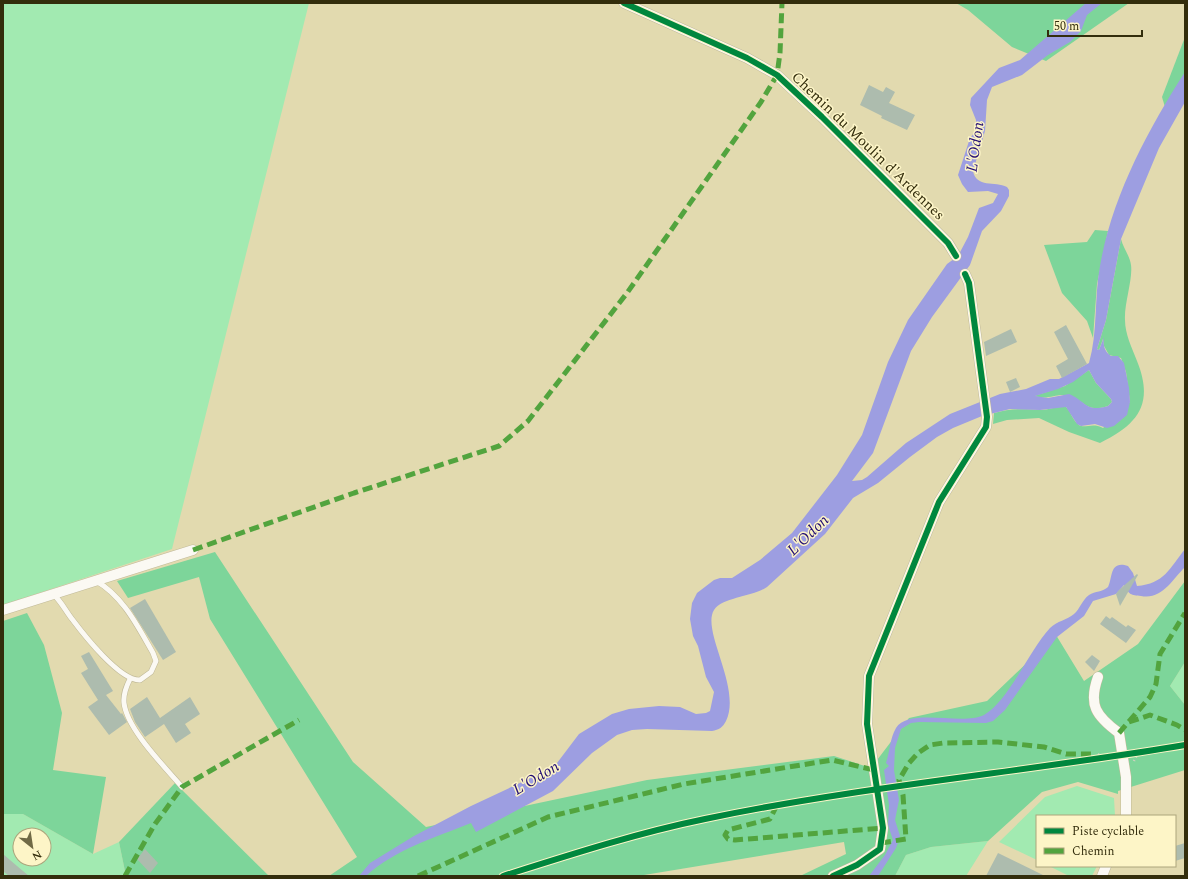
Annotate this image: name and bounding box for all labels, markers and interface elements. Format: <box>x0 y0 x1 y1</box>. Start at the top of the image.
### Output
scale bar <box>1048 12 1142 38</box>
text: 50 m <box>1054 17 1079 36</box>
street label: Chemin du Moulin d'Ardennes <box>786 66 950 226</box>
water label: L'Odon <box>960 120 990 174</box>
water label: L'Odon <box>781 508 835 561</box>
water label: L'Odon <box>508 754 564 801</box>
legend <box>1036 815 1176 867</box>
text: Piste cyclable <box>1072 822 1144 841</box>
north arrow <box>12 827 52 867</box>
text: Chemin <box>1072 842 1115 861</box>
text: N <box>29 846 45 865</box>

